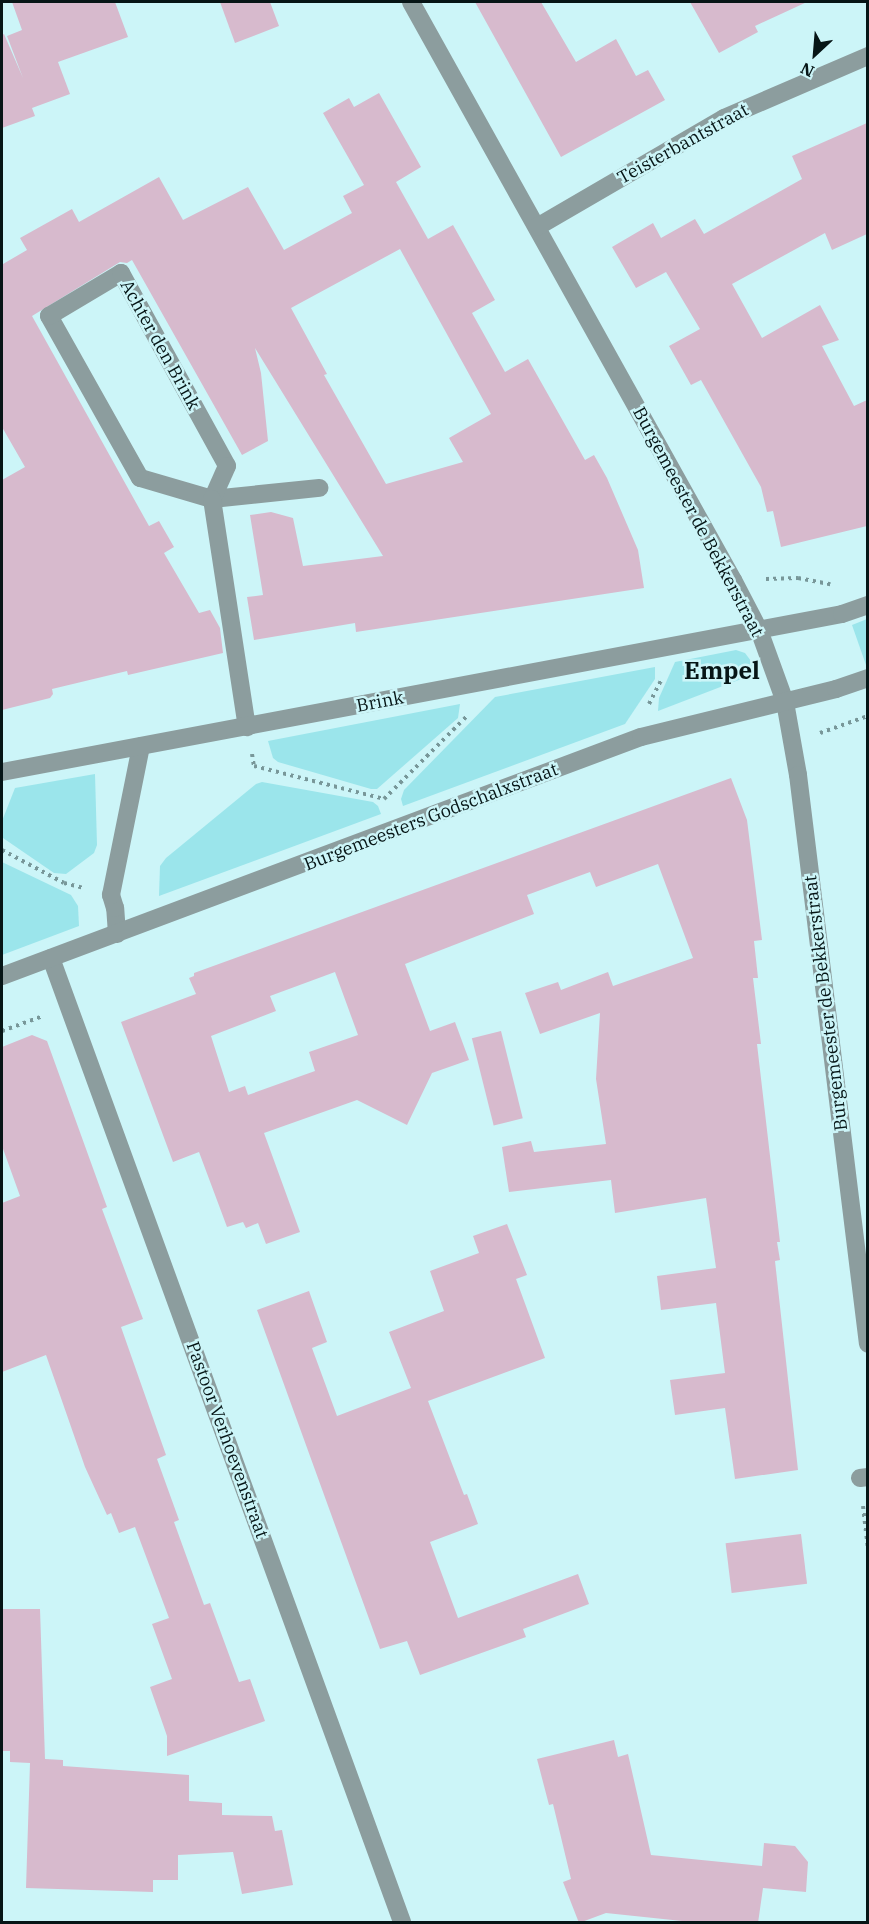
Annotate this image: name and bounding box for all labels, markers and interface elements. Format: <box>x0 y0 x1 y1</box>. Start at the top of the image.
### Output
north arrow <box>785 24 845 84</box>
text: N <box>797 58 817 82</box>
street label: Teisterbantstraat <box>614 99 752 189</box>
street label: Achter den Brink <box>115 276 205 414</box>
street label: Burgemeester de Bekkerstraat <box>628 403 768 641</box>
district label: Empel <box>684 657 760 685</box>
street label: Brink <box>355 687 405 717</box>
street label: Burgemeesters Godschalxstraat <box>301 759 561 875</box>
street label: Burgemeester de Bekkerstraat <box>800 874 852 1132</box>
street label: Pastoor Verhoevenstraat <box>181 1339 273 1541</box>

